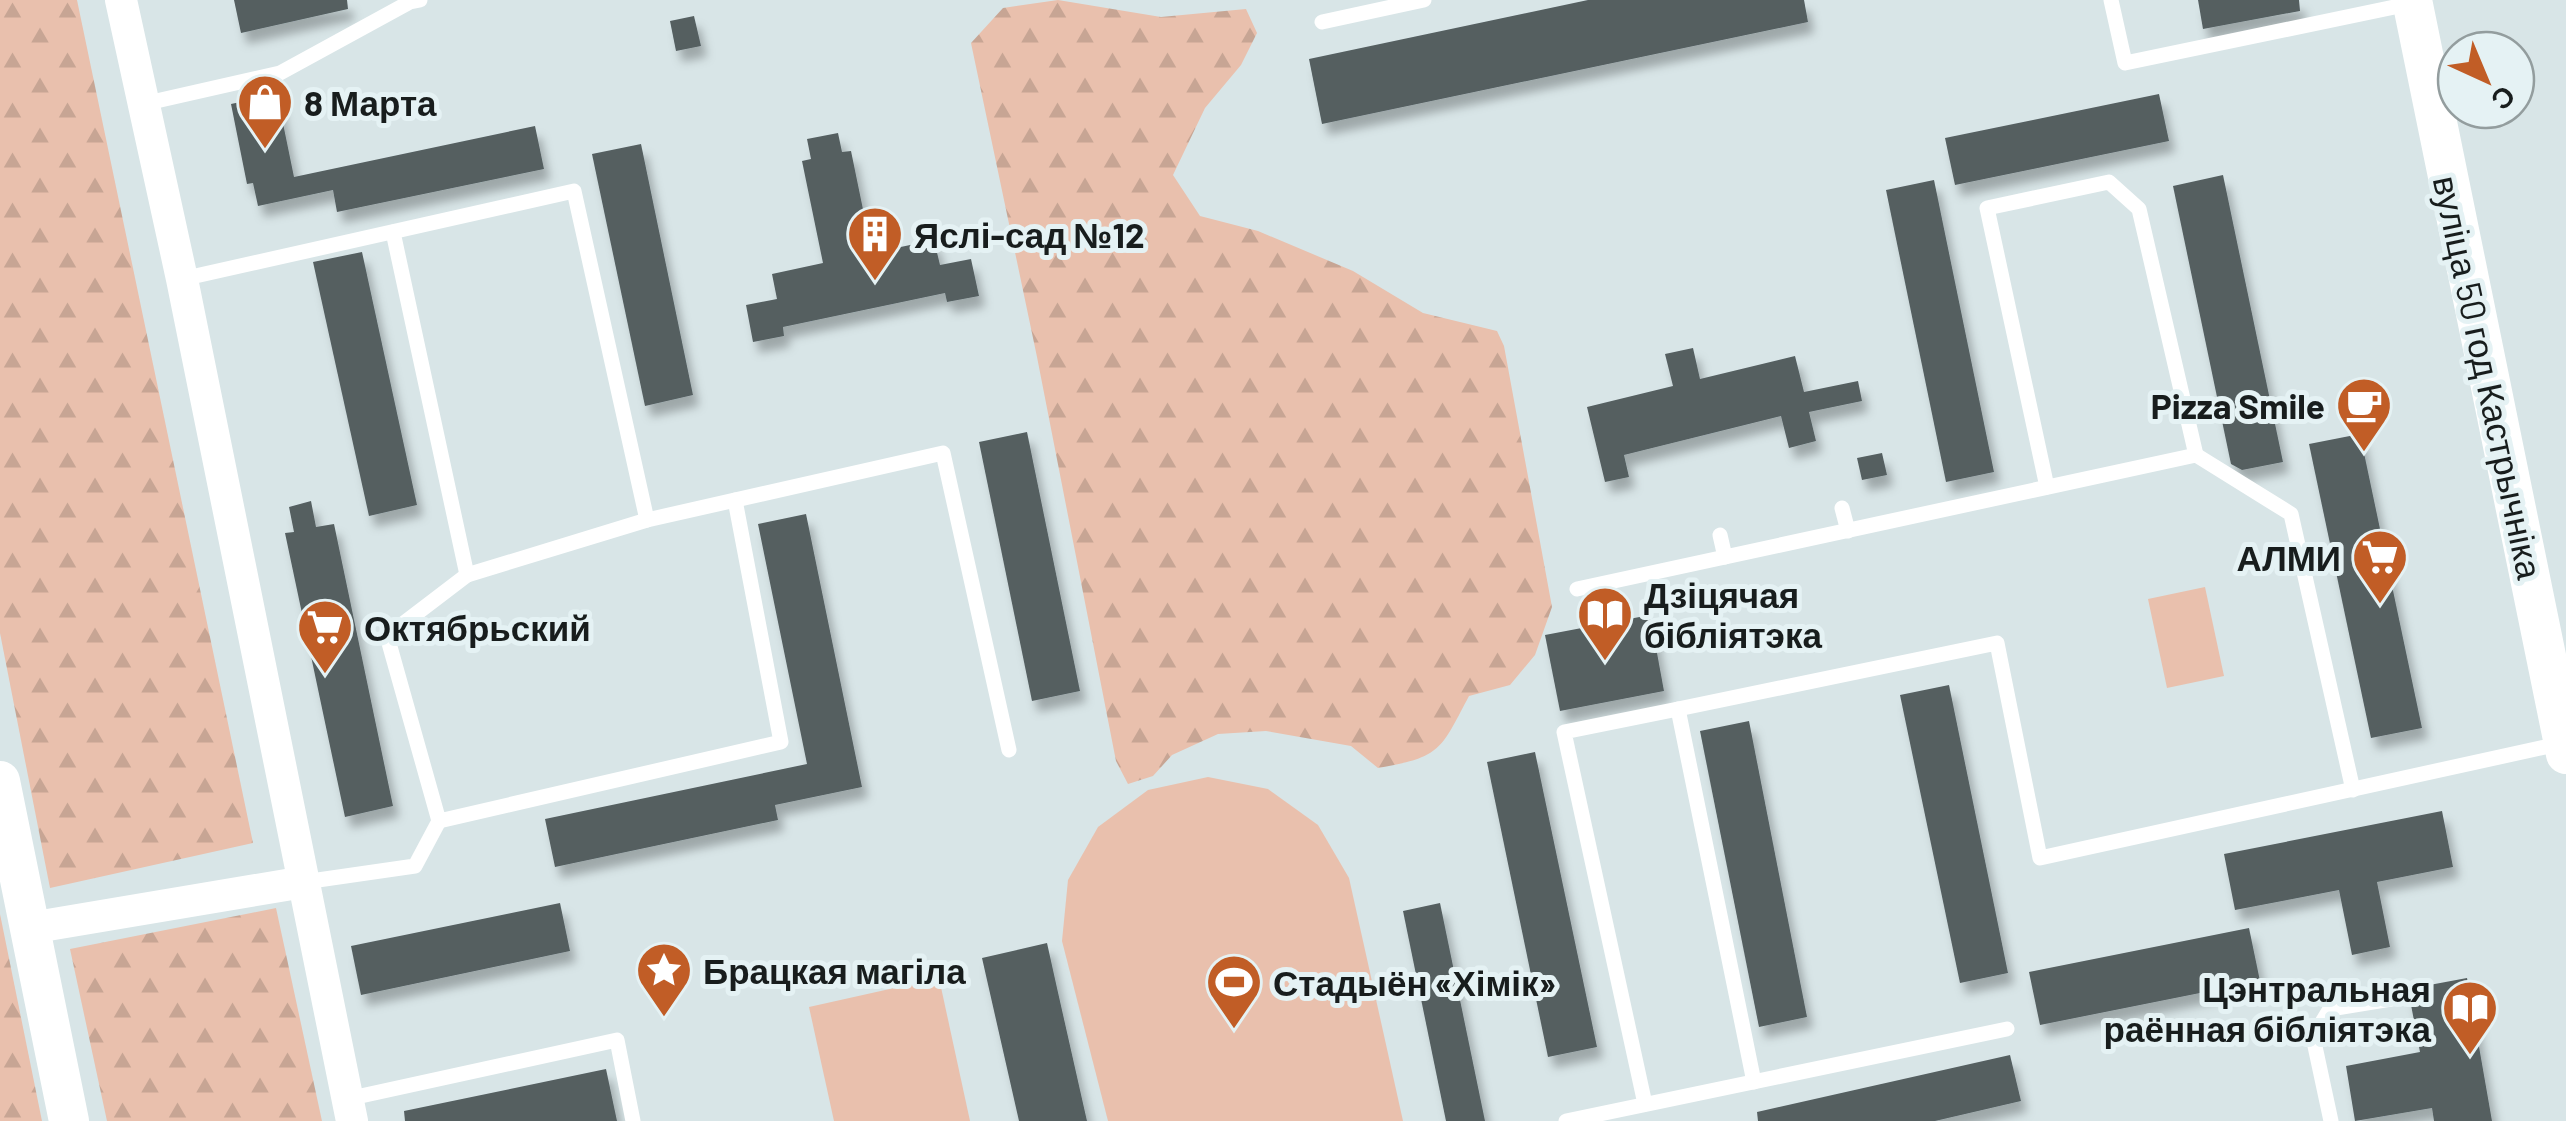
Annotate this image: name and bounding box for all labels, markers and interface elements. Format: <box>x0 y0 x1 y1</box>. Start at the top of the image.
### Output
north arrow <box>2436 30 2536 130</box>
shop icon: 8 Марта <box>235 72 295 151</box>
text: С <box>2485 79 2523 118</box>
place label: 8 Марта <box>304 81 437 123</box>
street label: вуліца 50 год Кастрычніка <box>2426 172 2552 583</box>
building icon: Яслі-сад №12 <box>845 204 905 283</box>
place label: Яслі-сад №12 <box>914 213 1144 255</box>
cafe icon: Pizza Smile <box>2334 375 2394 454</box>
place label: Pizza Smile <box>2151 384 2325 426</box>
supermarket icon: АЛМИ <box>2350 527 2410 606</box>
place label: АЛМИ <box>2236 536 2341 578</box>
place label: Дзіцячая бібліятэка <box>1644 573 1822 655</box>
library icon: Дзіцячая бібліятэка <box>1575 584 1635 663</box>
supermarket icon: Октябрьский <box>295 597 355 676</box>
place label: Октябрьский <box>364 606 591 648</box>
place icon: Брацкая магіла <box>634 940 694 1019</box>
place label: Брацкая магіла <box>703 949 966 991</box>
sports icon: Стадыён «Хімік» <box>1204 952 1264 1031</box>
place label: Стадыён «Хімік» <box>1273 961 1556 1003</box>
place label: Цэнтральная раённая бібліятэка <box>2104 967 2432 1049</box>
library icon: Цэнтральная раённая бібліятэка <box>2440 978 2500 1057</box>

